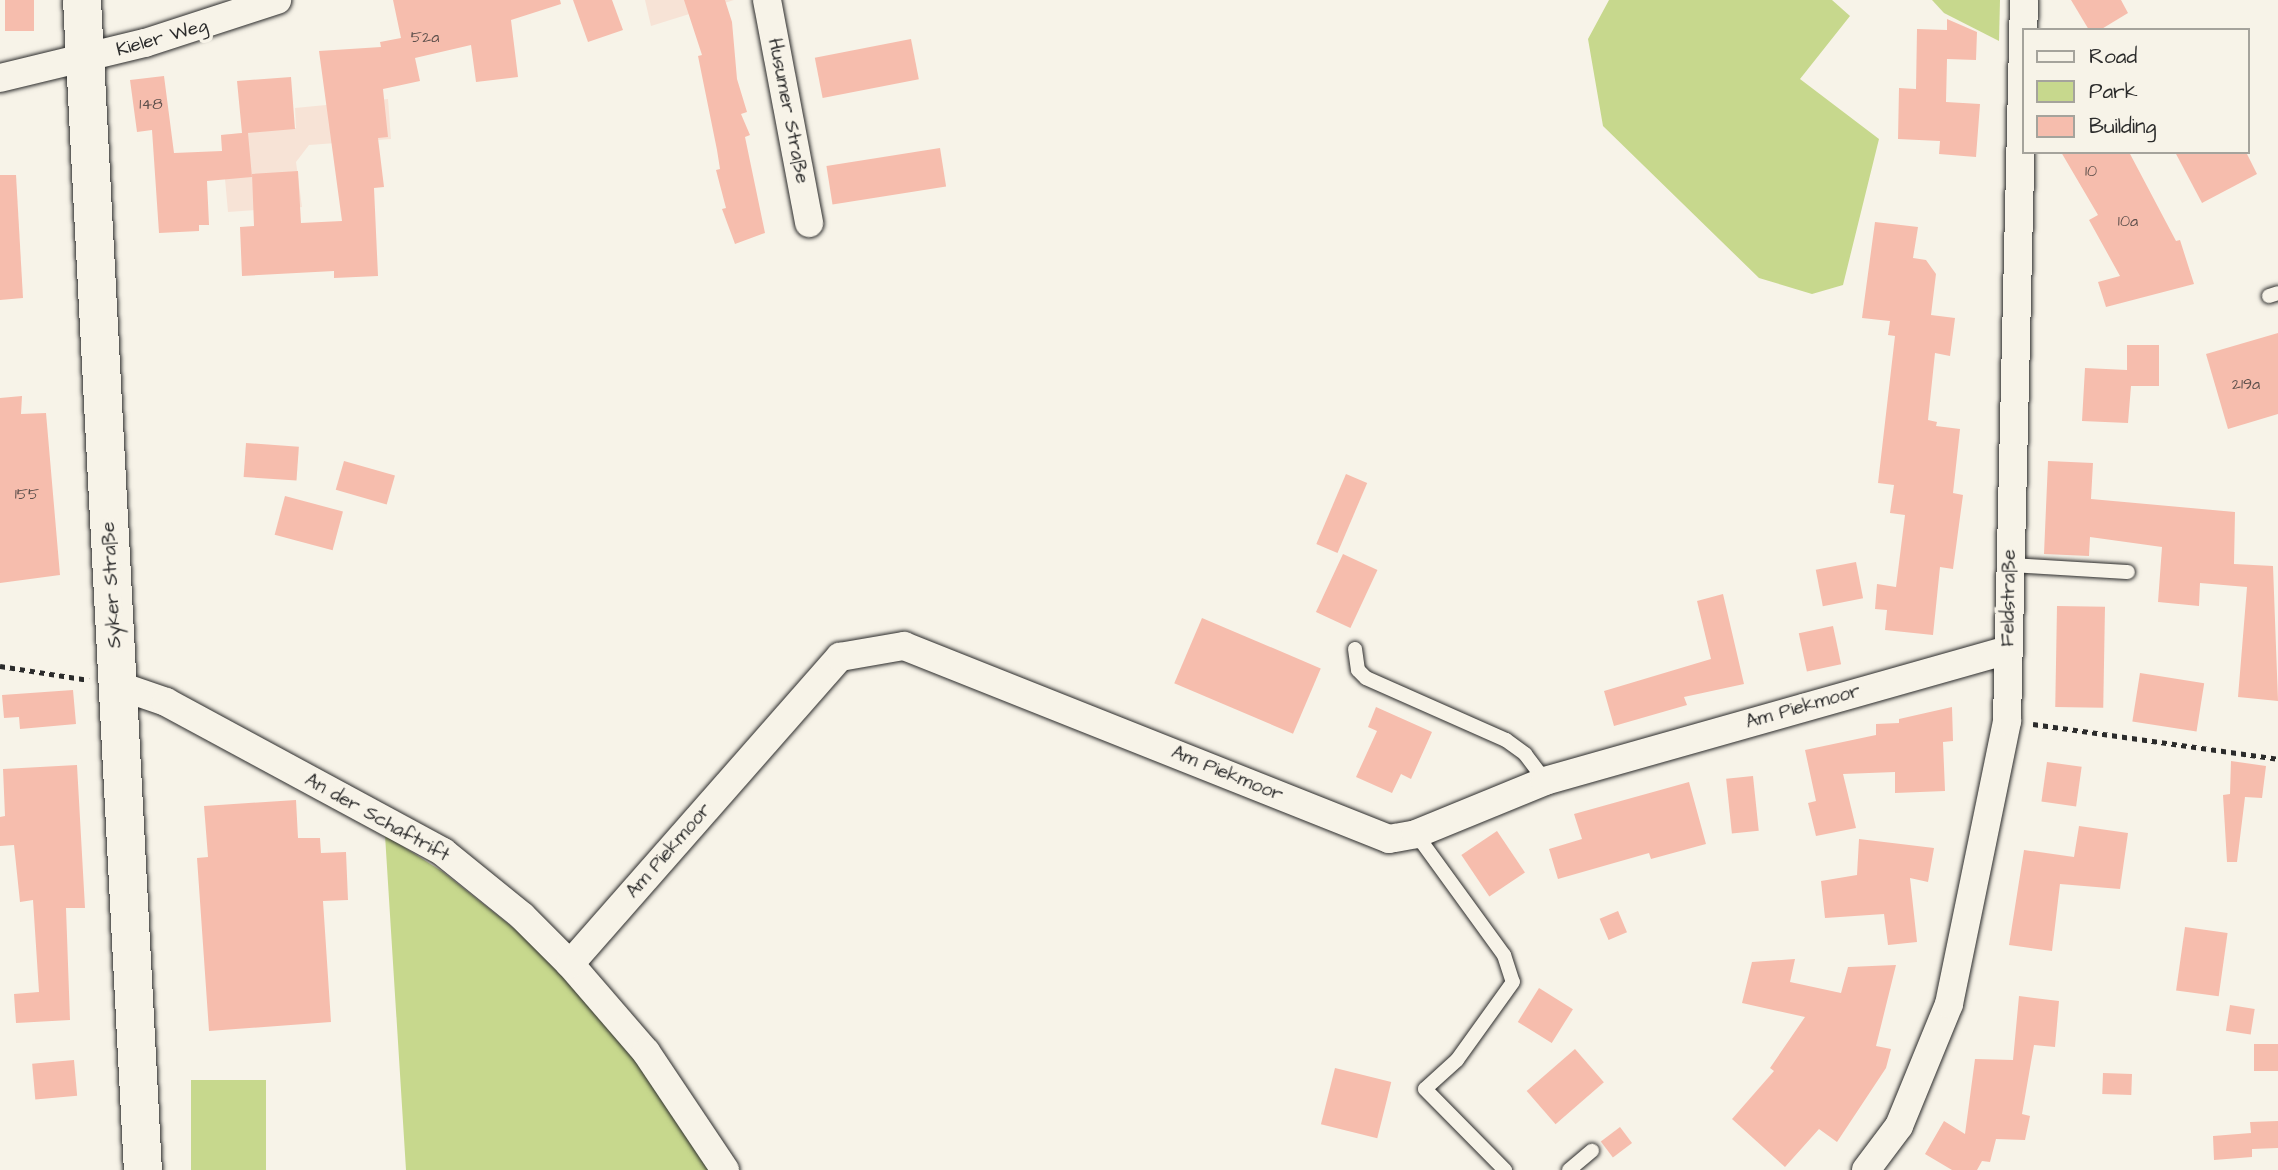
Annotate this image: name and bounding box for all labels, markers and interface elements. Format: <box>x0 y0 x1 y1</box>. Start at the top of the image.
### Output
street label: Kieler Weg <box>114 14 210 62</box>
house number: 52a <box>411 27 439 47</box>
legend <box>2022 28 2250 154</box>
street label: Husumer Straße <box>763 37 813 185</box>
text: Road <box>2089 42 2137 71</box>
text: Park <box>2089 77 2138 106</box>
house number: 148 <box>139 94 163 114</box>
text: Building <box>2089 112 2156 141</box>
house number: 10 <box>2085 161 2097 181</box>
house number: 10a <box>2118 211 2138 231</box>
house number: 219a <box>2232 374 2260 394</box>
house number: 155 <box>15 484 39 504</box>
street label: Syker Straße <box>97 521 127 649</box>
street label: Feldstraße <box>1997 549 2021 647</box>
street label: Am Piekmoor <box>1743 680 1863 734</box>
street label: Am Piekmoor <box>1168 741 1286 807</box>
street label: An der Schaftrift <box>301 769 453 867</box>
street label: Am Piekmoor <box>622 799 716 903</box>

